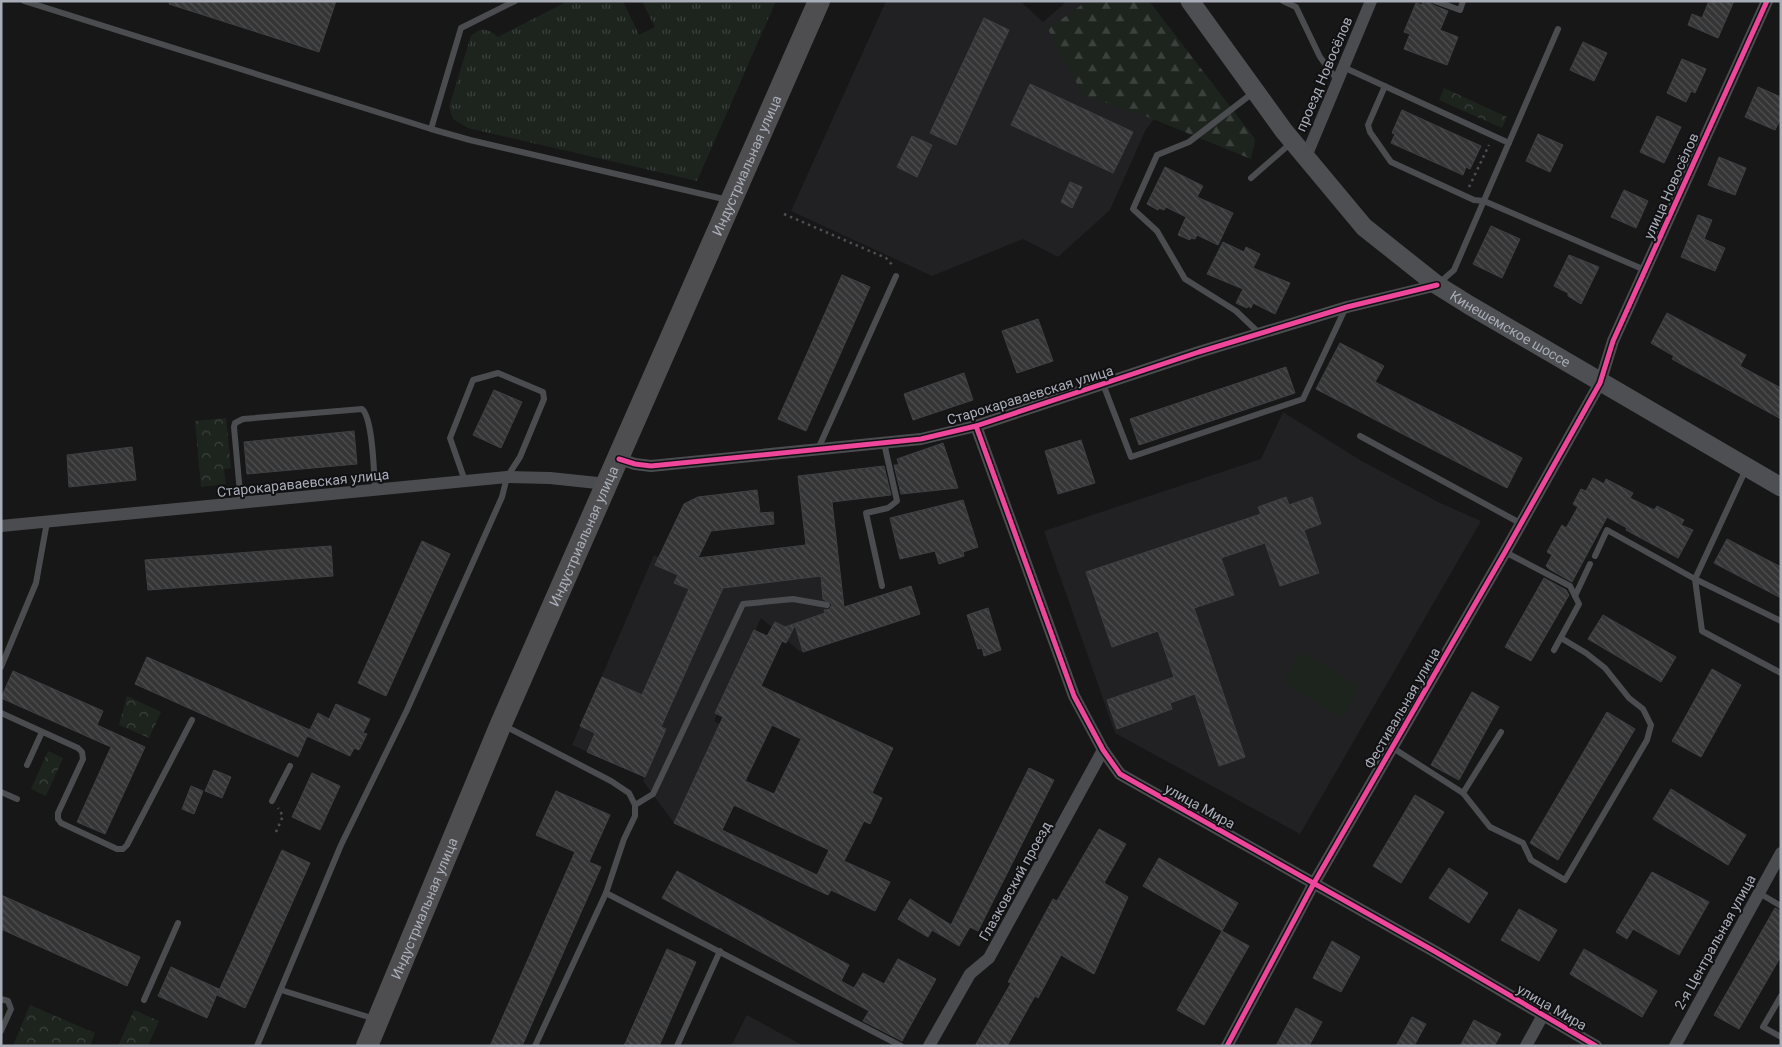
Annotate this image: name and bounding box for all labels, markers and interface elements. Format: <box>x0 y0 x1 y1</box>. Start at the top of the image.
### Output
street label: проезд Новосёлов <box>1293 14 1355 134</box>
street label: Индустриальная улица <box>709 93 785 238</box>
street label: улица Новосёлов <box>1640 130 1702 242</box>
street label: Кинешемское шоссе <box>1447 287 1573 370</box>
street label: Старокараваевская улица <box>945 362 1115 428</box>
street label: Индустриальная улица <box>546 463 622 609</box>
street label: Старокараваевская улица <box>216 466 390 500</box>
street label: Фестивальная улица <box>1361 645 1443 771</box>
street label: улица Мира <box>1162 780 1238 832</box>
street label: Глазковский проезд <box>976 818 1055 943</box>
street label: Индустриальная улица <box>388 835 461 982</box>
street label: 2-я Центральная улица <box>1671 872 1759 1012</box>
street label: улица Мира <box>1514 981 1590 1033</box>

